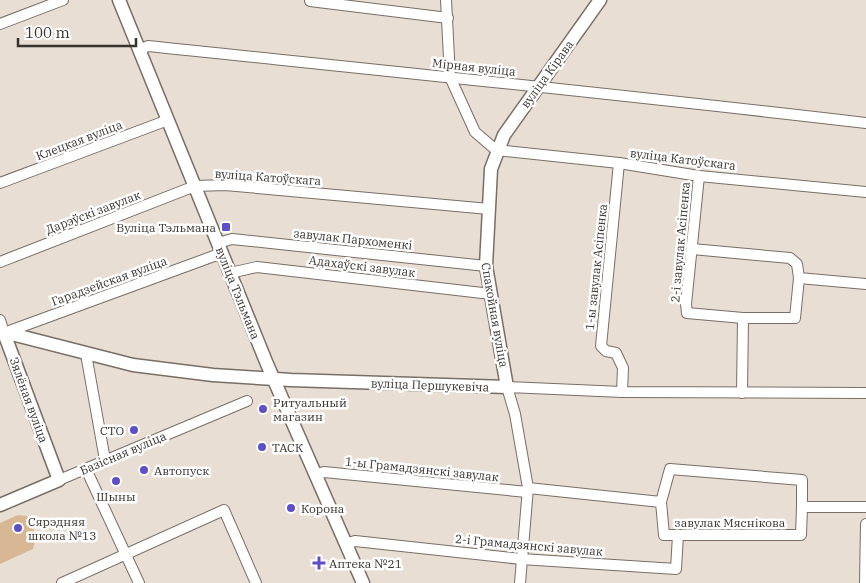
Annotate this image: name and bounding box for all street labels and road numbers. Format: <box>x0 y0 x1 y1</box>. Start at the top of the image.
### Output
street label: вуліца Кірава <box>517 37 577 111</box>
street label: Мірная вуліца <box>432 55 517 79</box>
street label: Клецкая вуліца <box>34 116 125 163</box>
street label: вуліца Катоўскага <box>629 145 737 173</box>
street label: вуліца Катоўскага <box>214 166 322 188</box>
street label: 2-і завулак Асіпенка <box>667 181 693 303</box>
street label: Дарэўскі завулак <box>44 187 142 237</box>
street label: 1-ы завулак Асіпенка <box>582 203 610 331</box>
street label: завулак Пархоменкі <box>293 225 413 253</box>
street label: вуліца Тэльмана <box>213 245 264 342</box>
street label: Адахаўскі завулак <box>308 252 416 280</box>
street label: Гарадзейская вуліца <box>49 253 169 309</box>
street label: Спакойная вуліца <box>478 262 512 369</box>
street label: Зялёная вуліца <box>7 355 52 445</box>
street label: вуліца Першукевіча <box>371 375 490 395</box>
street label: Базісная вуліца <box>78 428 169 478</box>
street label: 1-ы Грамадзянскі завулак <box>345 453 500 485</box>
street label: завулак Мяснікова <box>675 515 786 530</box>
street label: 2-і Грамадзянскі завулак <box>454 531 604 559</box>

